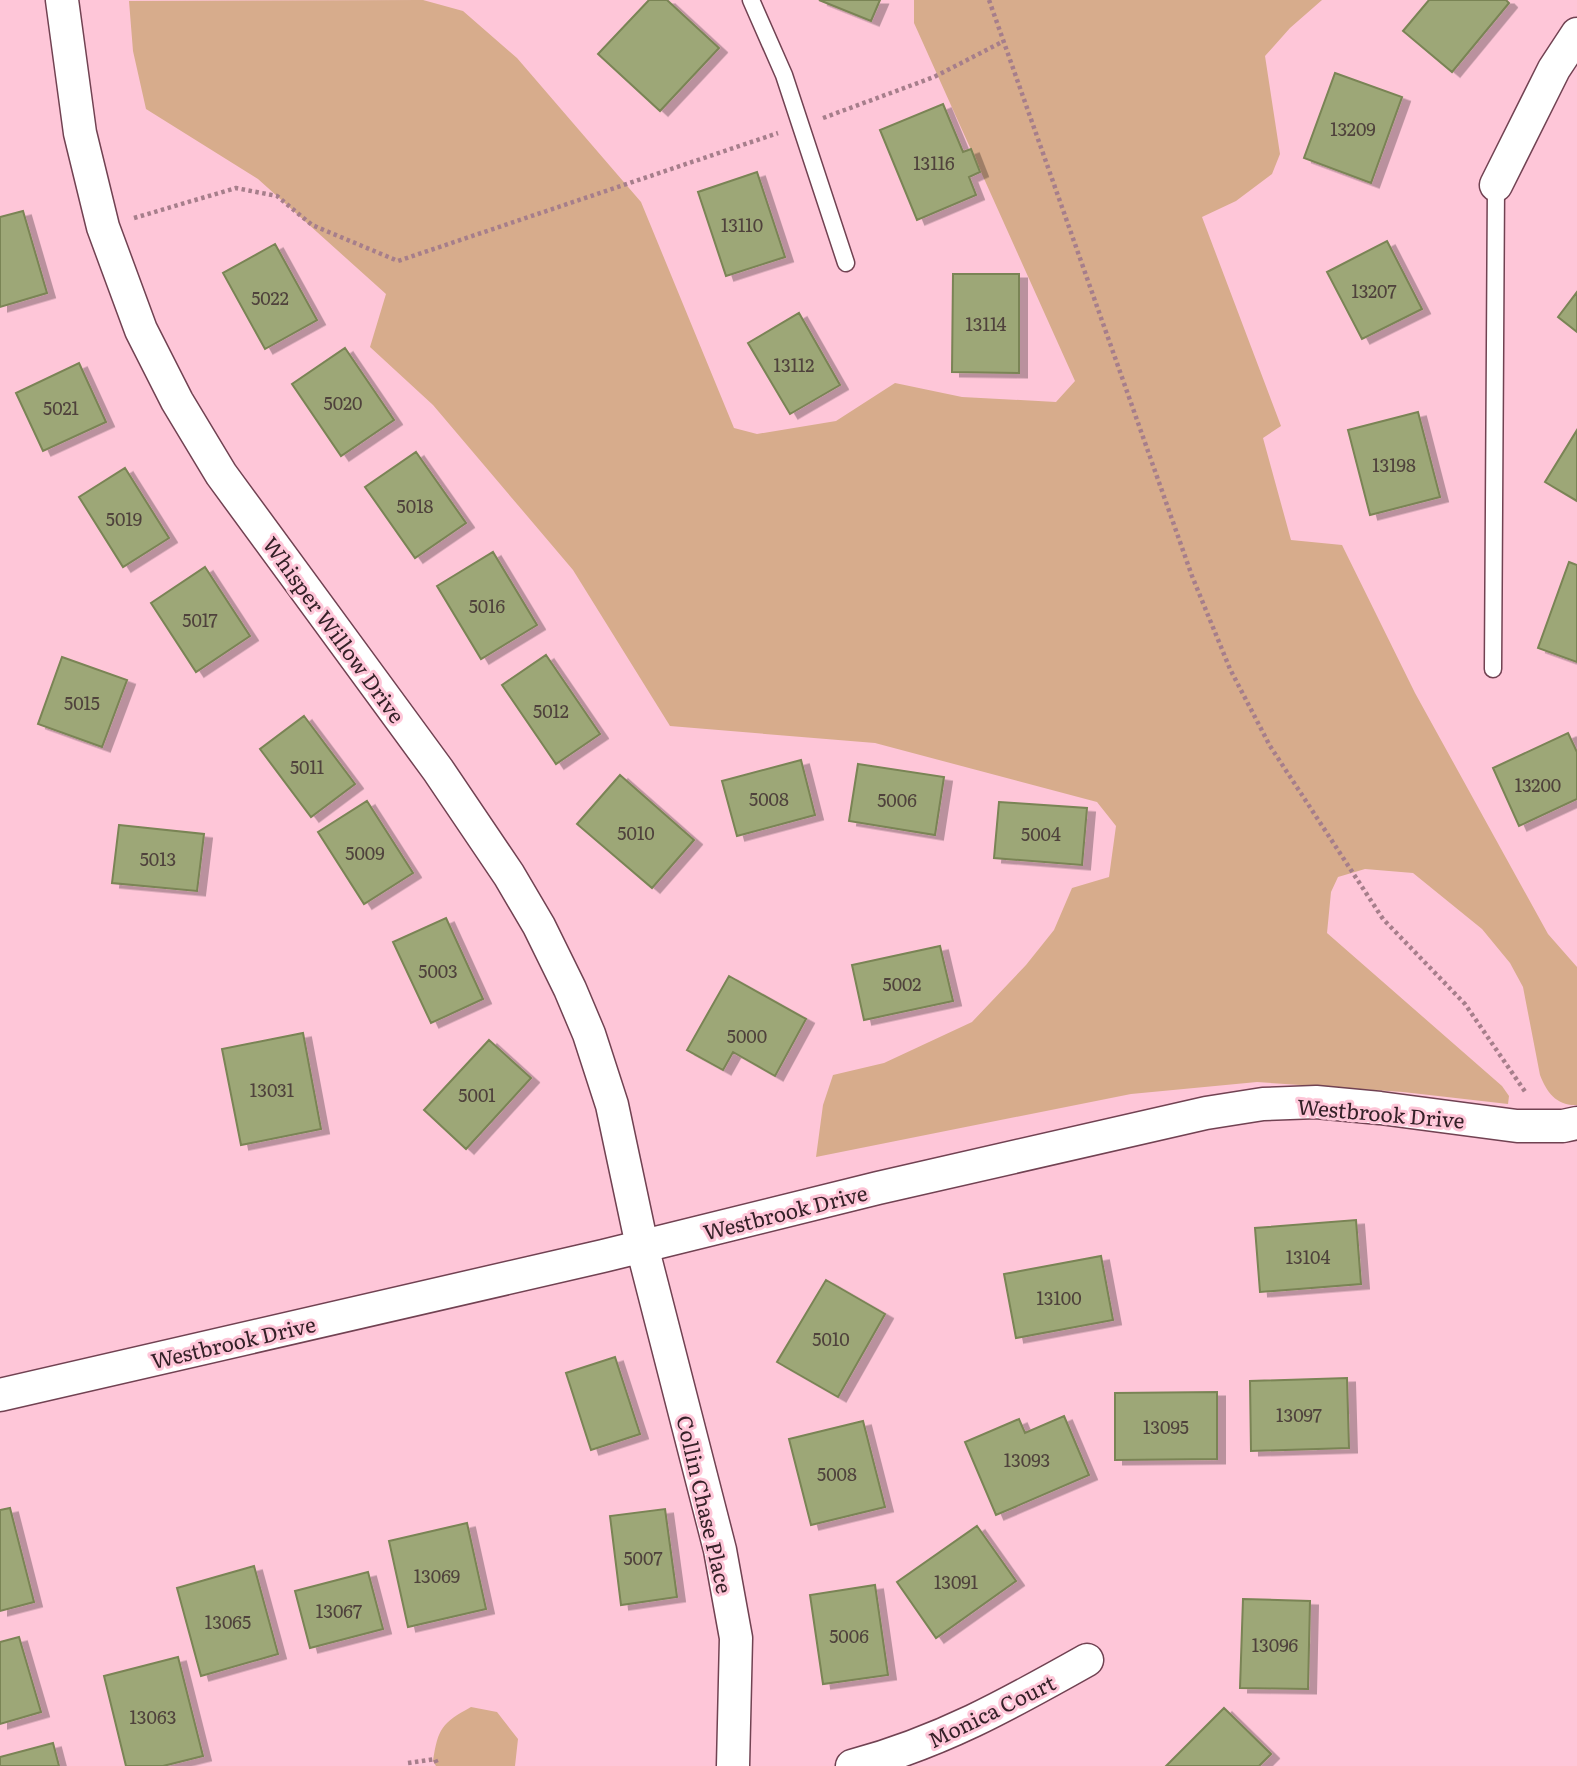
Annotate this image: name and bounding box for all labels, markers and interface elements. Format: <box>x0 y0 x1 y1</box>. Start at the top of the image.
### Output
house number: 13209 <box>1330 115 1376 142</box>
house number: 13116 <box>913 149 955 176</box>
house number: 13110 <box>721 211 763 238</box>
house number: 13207 <box>1351 277 1397 304</box>
house number: 5022 <box>251 284 289 311</box>
house number: 13114 <box>966 310 1007 337</box>
house number: 13112 <box>774 351 814 378</box>
house number: 5020 <box>324 389 362 416</box>
house number: 5021 <box>43 394 79 421</box>
house number: 13198 <box>1372 451 1416 478</box>
house number: 5018 <box>397 492 433 519</box>
house number: 5019 <box>106 505 142 532</box>
street label: Whisper Willow Drive <box>257 529 413 729</box>
house number: 5016 <box>469 592 506 619</box>
house number: 5017 <box>182 606 218 633</box>
house number: 5015 <box>64 689 100 716</box>
house number: 5012 <box>533 697 569 724</box>
house number: 5011 <box>290 753 324 780</box>
house number: 13200 <box>1515 771 1561 798</box>
house number: 5008 <box>749 785 789 812</box>
house number: 5006 <box>877 786 917 813</box>
house number: 5010 <box>617 819 655 846</box>
house number: 5004 <box>1021 820 1061 847</box>
house number: 5009 <box>345 839 385 866</box>
house number: 5013 <box>140 845 176 872</box>
house number: 5003 <box>418 957 458 984</box>
house number: 5002 <box>883 970 921 997</box>
house number: 5000 <box>727 1022 767 1049</box>
house number: 13031 <box>250 1076 294 1103</box>
house number: 5001 <box>458 1081 496 1108</box>
street label: Westbrook Drive <box>1296 1089 1466 1135</box>
street label: Westbrook Drive <box>700 1176 870 1246</box>
house number: 13104 <box>1286 1243 1330 1270</box>
house number: 13100 <box>1036 1284 1082 1311</box>
street label: Westbrook Drive <box>148 1307 318 1375</box>
house number: 5010 <box>812 1325 850 1352</box>
house number: 13097 <box>1276 1401 1322 1428</box>
street label: Collin Chase Place <box>670 1412 742 1596</box>
house number: 13095 <box>1143 1413 1189 1440</box>
house number: 13093 <box>1004 1446 1050 1473</box>
house number: 5008 <box>817 1460 857 1487</box>
house number: 5007 <box>623 1544 663 1571</box>
house number: 13069 <box>414 1562 460 1589</box>
house number: 13091 <box>934 1568 978 1595</box>
house number: 13067 <box>316 1597 362 1624</box>
house number: 13065 <box>205 1608 251 1635</box>
house number: 5006 <box>829 1622 869 1649</box>
house number: 13096 <box>1252 1631 1299 1658</box>
street label: Monica Court <box>922 1666 1060 1754</box>
house number: 13063 <box>130 1703 176 1730</box>

